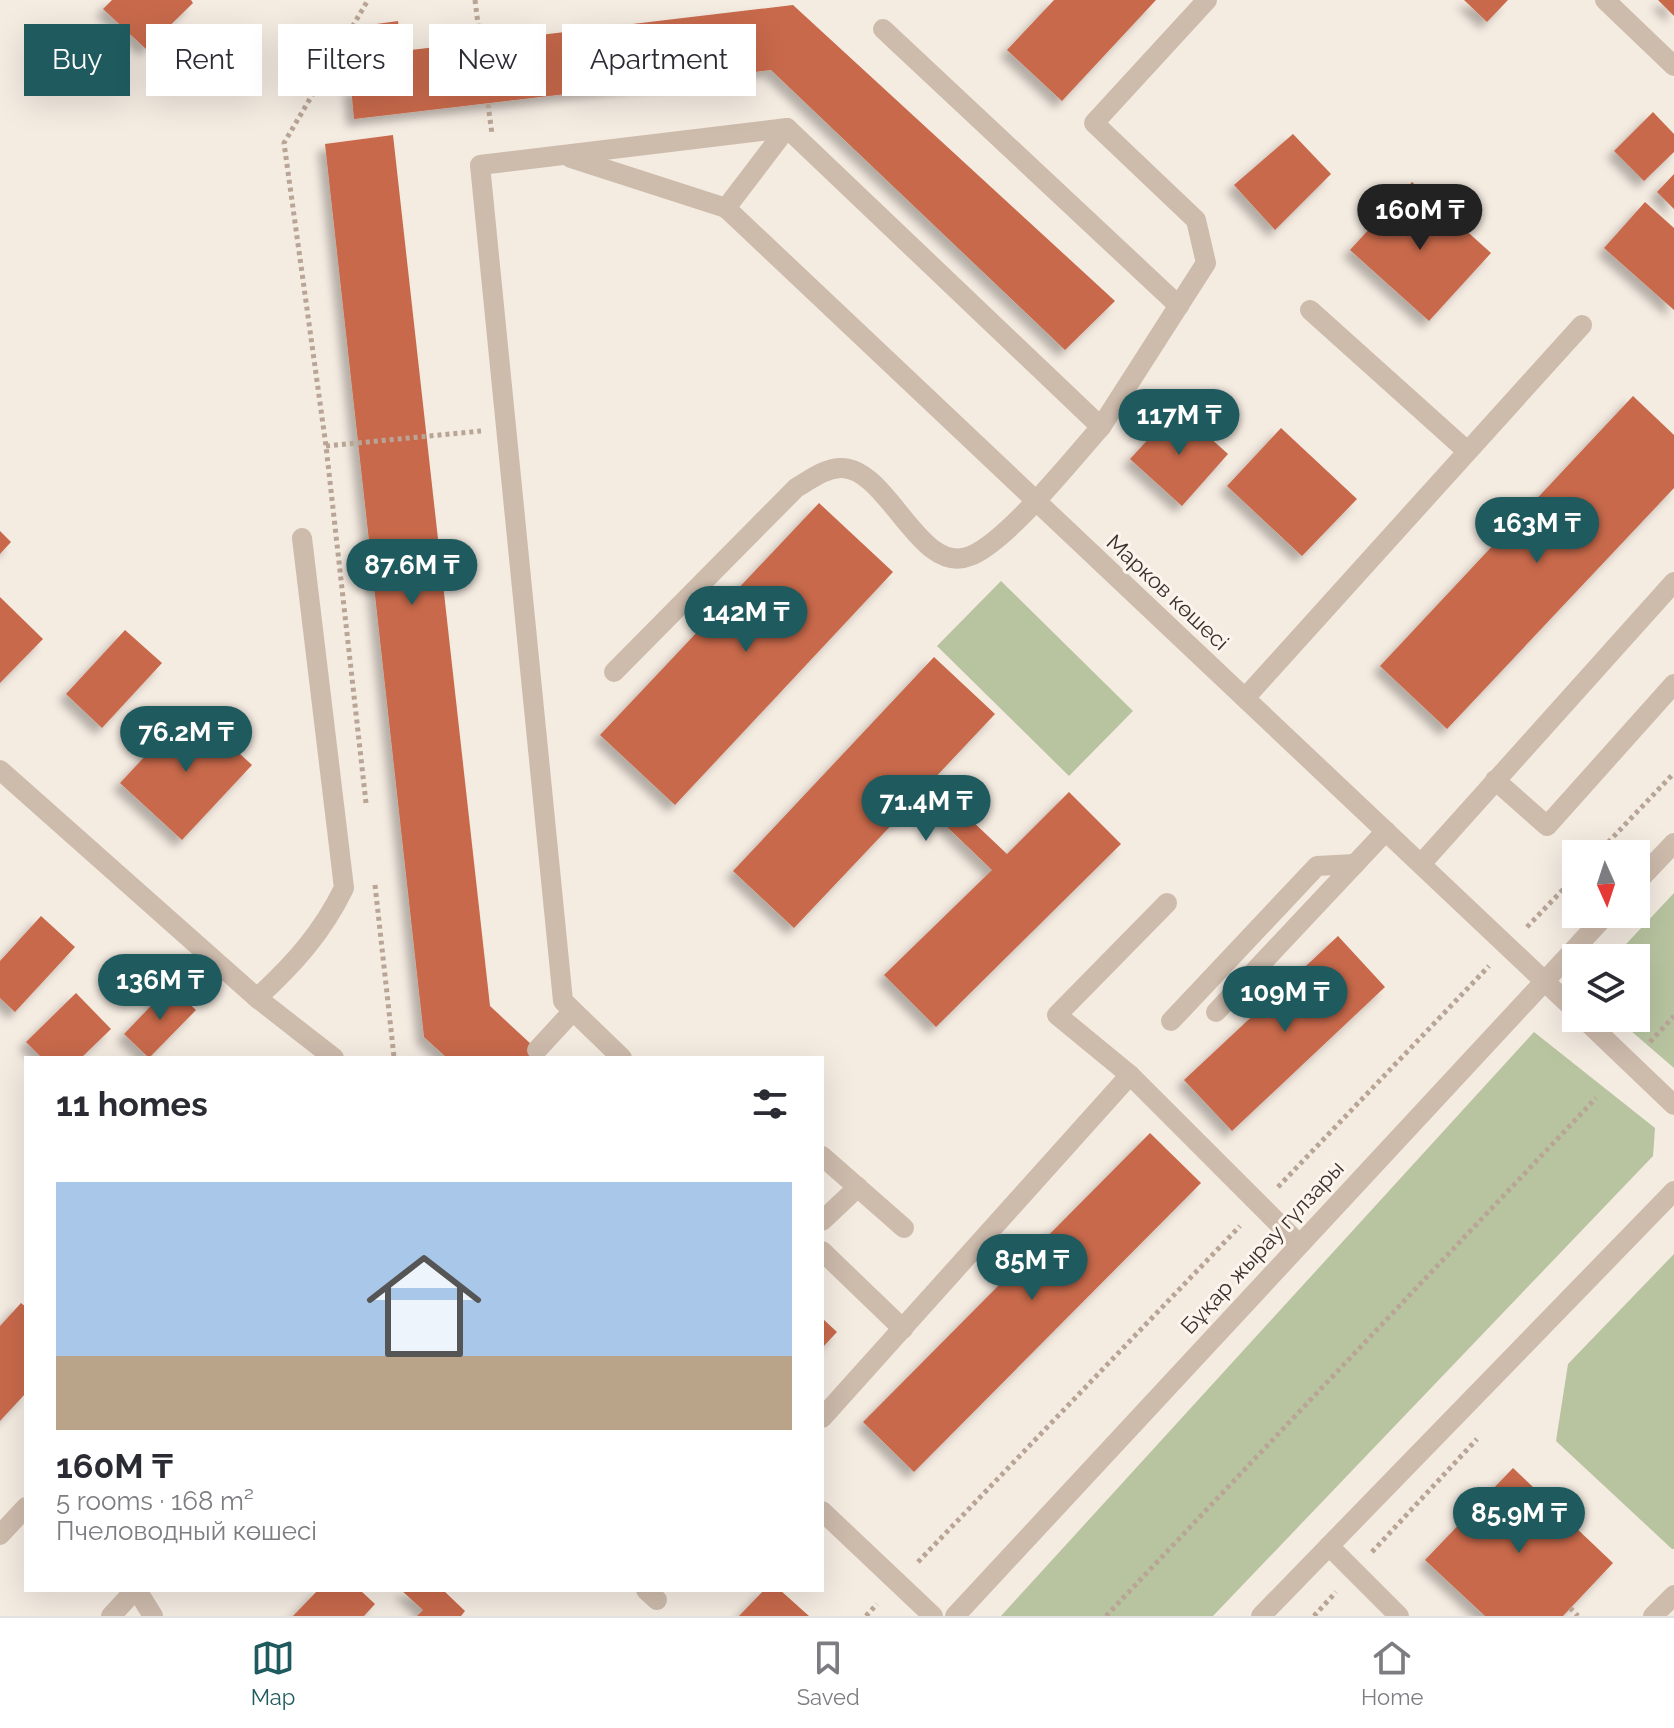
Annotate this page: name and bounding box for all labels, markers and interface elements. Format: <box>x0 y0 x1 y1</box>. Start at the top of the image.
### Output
chip: Buy <box>24 24 130 96</box>
chip: Rent <box>146 24 262 96</box>
chip: Filters <box>278 24 413 96</box>
chip: New <box>429 24 546 96</box>
chip: Apartment <box>562 24 756 96</box>
pin: 160M ₸ <box>1355 184 1485 252</box>
text: 160M ₸ <box>1375 195 1465 225</box>
pin: 117M ₸ <box>1114 389 1244 457</box>
text: 117M ₸ <box>1136 400 1222 430</box>
pin: 163M ₸ <box>1472 497 1602 565</box>
text: 163M ₸ <box>1493 508 1581 538</box>
street label: Марков көшесі <box>1102 529 1234 655</box>
pin: 87.6M ₸ <box>338 539 486 607</box>
text: 87.6M ₸ <box>364 550 460 580</box>
pin: 142M ₸ <box>681 586 811 654</box>
text: 142M ₸ <box>702 597 790 627</box>
pin: 76.2M ₸ <box>112 706 260 774</box>
text: 76.2M ₸ <box>138 717 234 747</box>
pin: 71.4M ₸ <box>852 775 1000 843</box>
text: 71.4M ₸ <box>880 786 972 816</box>
north arrow <box>1562 840 1650 928</box>
map controls <box>1562 840 1650 1032</box>
button: layers <box>1562 944 1650 1032</box>
pin: 136M ₸ <box>95 954 225 1022</box>
text: 136M ₸ <box>116 965 204 995</box>
pin: 109M ₸ <box>1220 966 1350 1034</box>
text: 109M ₸ <box>1241 977 1329 1007</box>
icon: filters <box>748 1082 792 1126</box>
text: 11 homes <box>56 1084 208 1124</box>
street label: Бұқар жырау гүлзары <box>1175 1155 1349 1339</box>
icon: home <box>352 1234 496 1378</box>
pin: 85M ₸ <box>976 1234 1088 1302</box>
text: 85M ₸ <box>995 1245 1069 1275</box>
text: 160M ₸ <box>56 1446 173 1486</box>
text: 5 rooms · 168 m² <box>56 1486 254 1516</box>
pin: 85.9M ₸ <box>1445 1487 1593 1555</box>
text: 85.9M ₸ <box>1471 1498 1567 1528</box>
text: Пчеловодный көшесі <box>56 1516 317 1546</box>
tab: Map <box>251 1636 295 1710</box>
tab: Saved <box>797 1636 860 1710</box>
tab: Home <box>1361 1636 1423 1710</box>

